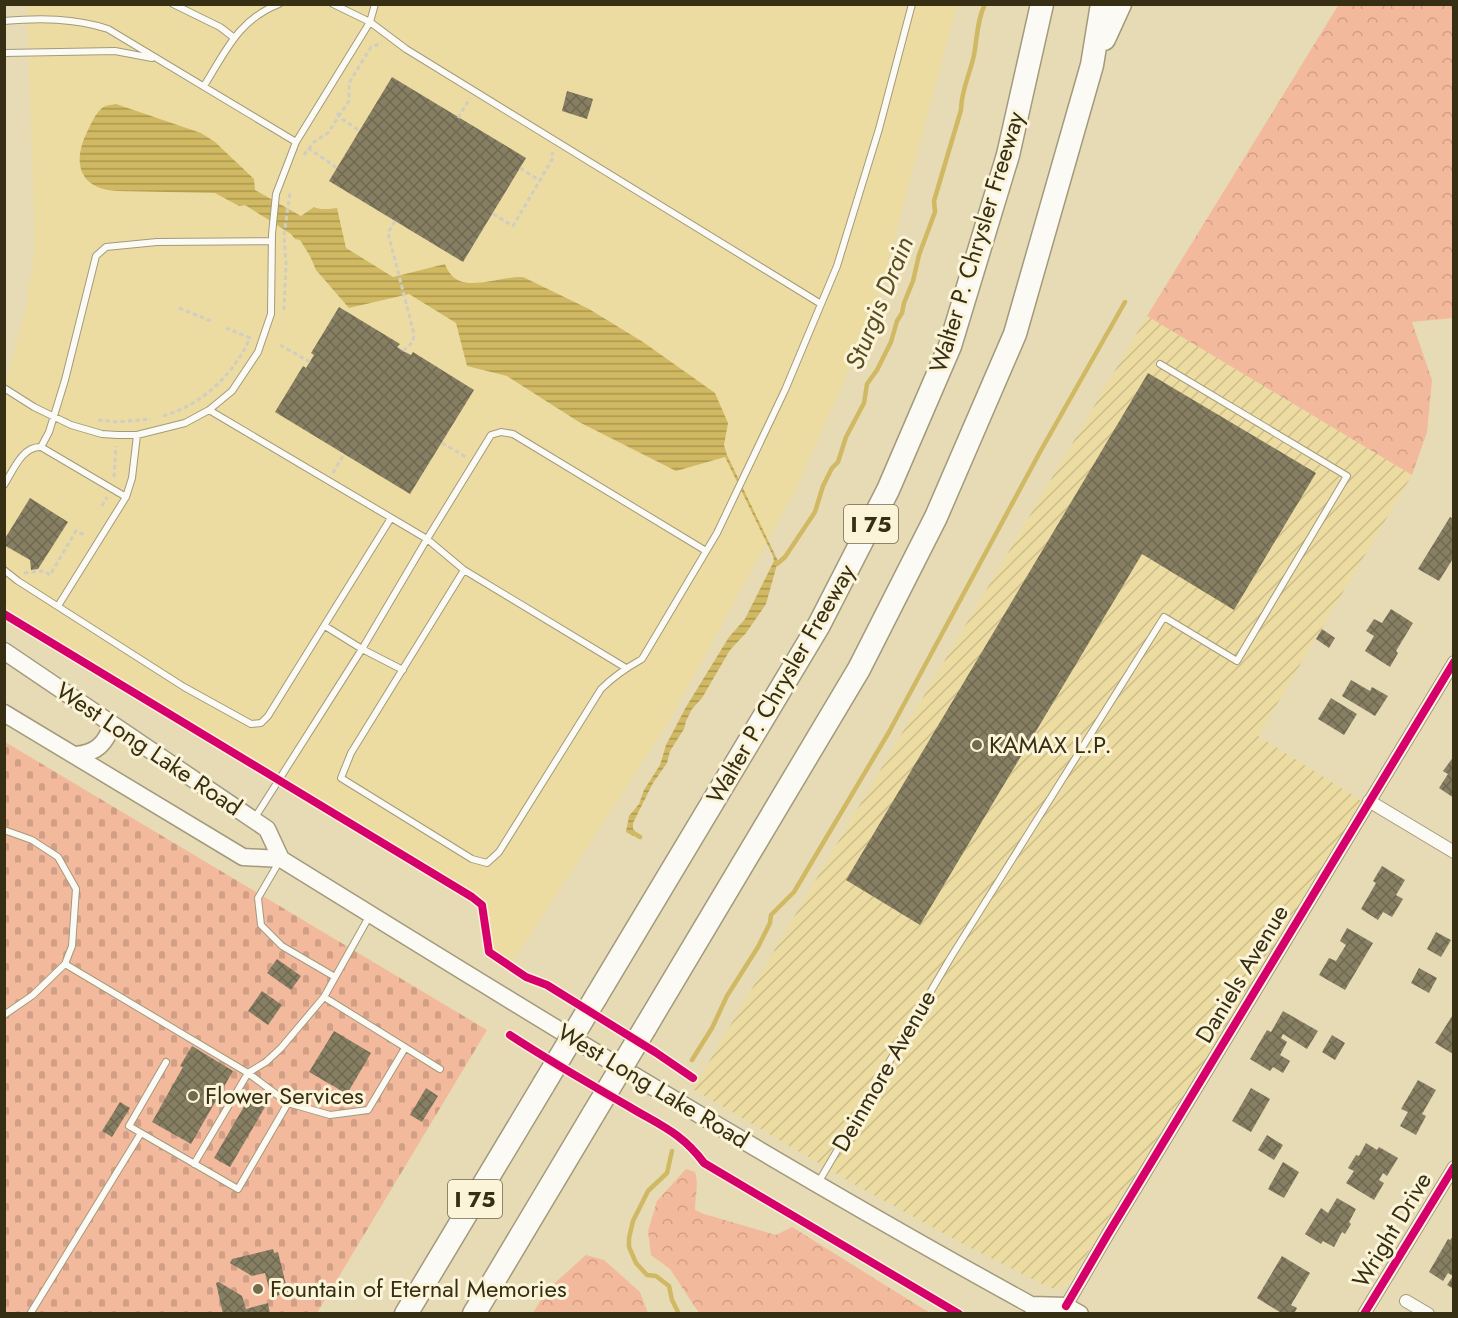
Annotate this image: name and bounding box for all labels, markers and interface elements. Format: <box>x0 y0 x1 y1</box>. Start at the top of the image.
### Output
street label: Walter P. Chrysler Freeway <box>920 107 1033 377</box>
water label: Sturgis Drain <box>835 231 923 375</box>
road number: I 75 <box>844 505 898 543</box>
street label: Walter P. Chrysler Freeway <box>698 557 864 810</box>
street label: West Long Lake Road <box>49 673 249 824</box>
place label: KAMAX L.P. <box>989 727 1112 762</box>
marker: KAMAX L.P. <box>970 738 984 752</box>
street label: Daniels Avenue <box>1186 898 1297 1050</box>
street label: Deinmore Avenue <box>823 983 944 1158</box>
street label: West Long Lake Road <box>551 1014 756 1157</box>
place label: Flower Services <box>205 1078 364 1113</box>
marker: Flower Services <box>186 1089 200 1103</box>
street label: Wright Drive <box>1343 1165 1440 1294</box>
road number: I 75 <box>448 1180 502 1218</box>
place label: Fountain of Eternal Memories <box>270 1271 567 1306</box>
marker: Fountain of Eternal Memories <box>251 1282 265 1296</box>

